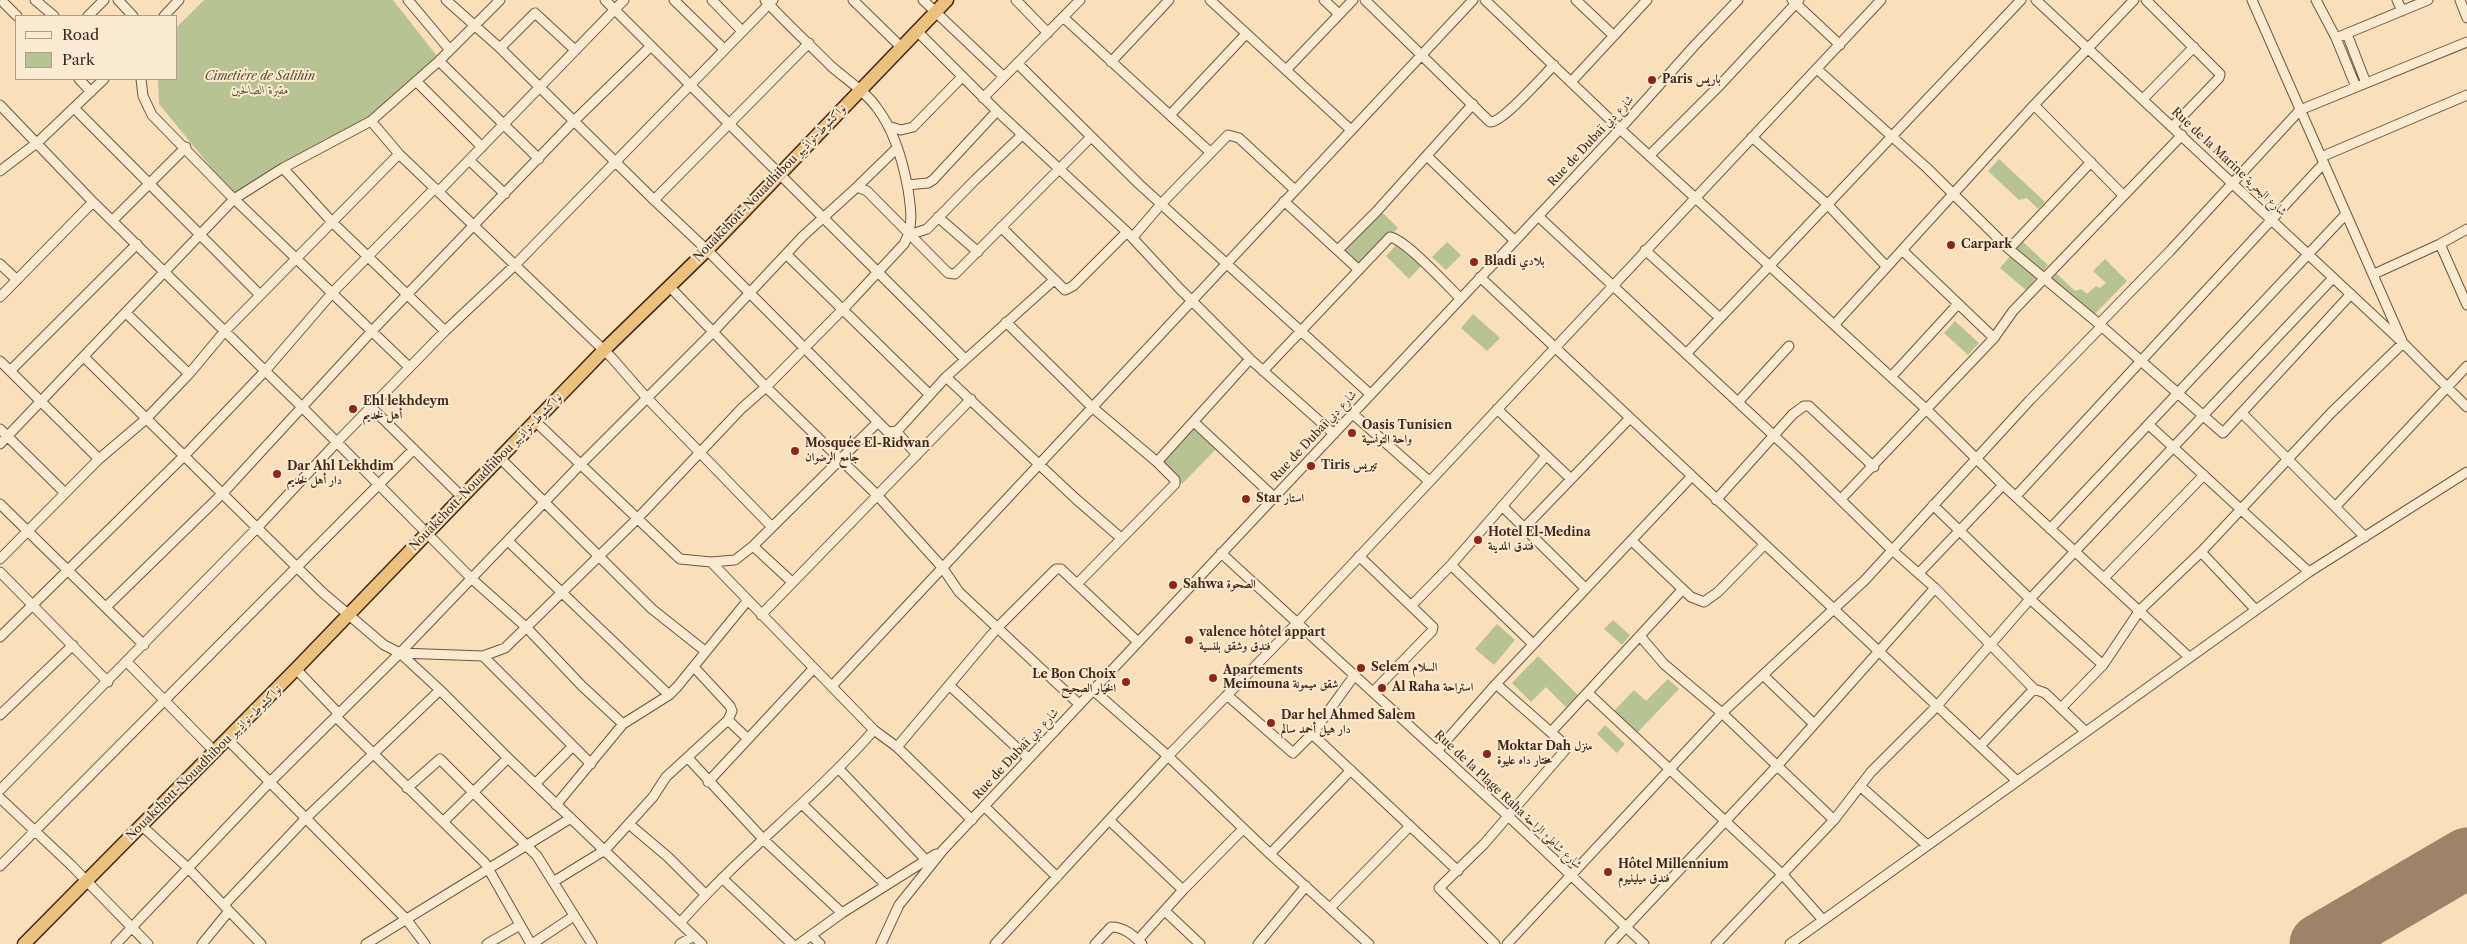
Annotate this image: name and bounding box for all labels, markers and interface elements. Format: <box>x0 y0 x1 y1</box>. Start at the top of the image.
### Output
legend <box>15 15 178 80</box>
text: Road <box>62 25 99 44</box>
text: Park <box>62 50 95 69</box>
park label: Cimetière de Salihin مقبرة الصالحين <box>205 70 315 98</box>
place label: Paris باريس <box>1662 73 1721 87</box>
marker: Paris باريس <box>1646 74 1658 86</box>
street label: Rue de Dubaï شارع دبي <box>1545 93 1637 189</box>
street label: Nouakchott-Nouadhibou نواكشوط-نواذيبو <box>691 101 849 265</box>
street label: Rue de la Marine شارع البحرية <box>2168 105 2290 219</box>
place label: Carpark <box>1961 238 2012 252</box>
marker: Carpark <box>1945 239 1957 251</box>
place label: Bladi بلادي <box>1484 255 1544 269</box>
marker: Bladi بلادي <box>1468 256 1480 268</box>
street label: Rue de Dubaï شارع دبي <box>1268 388 1360 484</box>
street label: Nouakchott-Nouadhibou نواكشوط-نواذيبو <box>407 390 565 554</box>
place label: Ehl lekhdeym أهل لخديم <box>363 395 449 423</box>
marker: Ehl lekhdeym أهل لخديم <box>347 403 359 415</box>
place label: Oasis Tunisien واحة التونسية <box>1362 419 1452 447</box>
marker: Oasis Tunisien واحة التونسية <box>1346 427 1358 439</box>
place label: Mosquée El-Ridwan جامع الرضوان <box>805 437 930 465</box>
marker: Mosquée El-Ridwan جامع الرضوان <box>789 445 801 457</box>
place label: Tiris تيريس <box>1321 459 1377 473</box>
place label: Dar Ahl Lekhdim دار أهل لخديم <box>287 460 394 488</box>
marker: Tiris تيريس <box>1305 460 1317 472</box>
marker: Dar Ahl Lekhdim دار أهل لخديم <box>271 468 283 480</box>
place label: Star استار <box>1256 492 1304 506</box>
marker: Star استار <box>1240 493 1252 505</box>
place label: Hotel El-Medina فندق المدينة <box>1488 526 1591 554</box>
marker: Hotel El-Medina فندق المدينة <box>1472 534 1484 546</box>
place label: Sahwa الصحوة <box>1183 578 1256 592</box>
marker: Sahwa الصحوة <box>1167 579 1179 591</box>
place label: valence hôtel appart فندق وشقق بلنسية <box>1199 626 1325 654</box>
marker: valence hôtel appart فندق وشقق بلنسية <box>1183 634 1195 646</box>
place label: Selem السلام <box>1371 661 1437 675</box>
marker: Selem السلام <box>1355 662 1367 674</box>
place label: Apartements Meimouna شقق ميمونة <box>1223 664 1338 692</box>
place label: Le Bon Choix الخيار الصحيح <box>1032 668 1116 696</box>
marker: Apartements Meimouna شقق ميمونة <box>1207 672 1219 684</box>
marker: Le Bon Choix الخيار الصحيح <box>1120 676 1132 688</box>
place label: Al Raha استراحة <box>1392 681 1473 695</box>
street label: Nouakchott-Nouadhibou نواكشوط-نواذيبو <box>123 682 285 844</box>
marker: Al Raha استراحة <box>1376 682 1388 694</box>
street label: Rue de Dubaï شارع دبي <box>970 706 1062 802</box>
place label: Dar hel Ahmed Salem دار هيل أحمد سالم <box>1281 709 1415 737</box>
marker: Dar hel Ahmed Salem دار هيل أحمد سالم <box>1265 717 1277 729</box>
street label: Rue de la Plage Raha شارع شاطئ الراحة <box>1431 728 1585 872</box>
place label: Moktar Dah منزل مختار داه عليوة <box>1497 740 1593 768</box>
marker: Moktar Dah منزل مختار داه عليوة <box>1481 748 1493 760</box>
place label: Hôtel Millennium فندق ميلينيوم <box>1618 858 1729 886</box>
marker: Hôtel Millennium فندق ميلينيوم <box>1602 866 1614 878</box>

